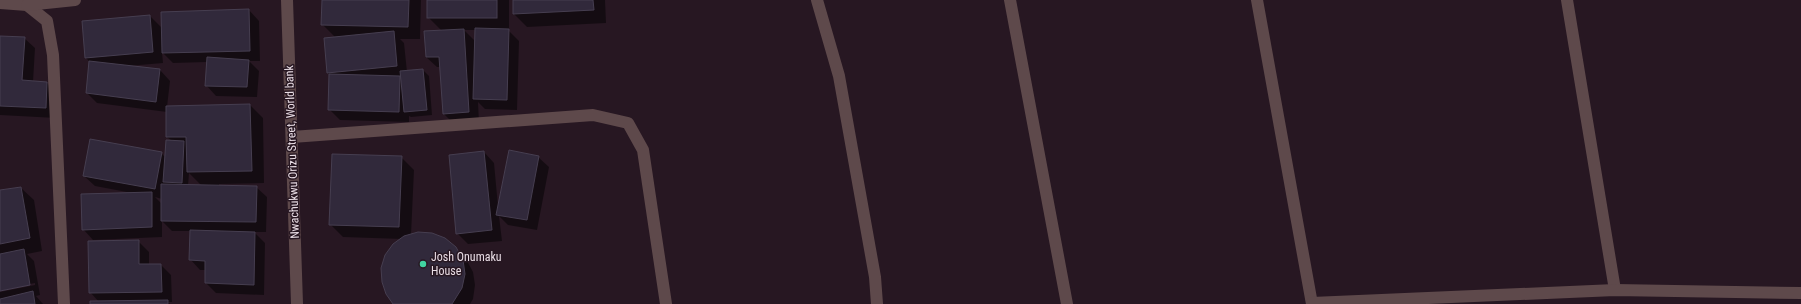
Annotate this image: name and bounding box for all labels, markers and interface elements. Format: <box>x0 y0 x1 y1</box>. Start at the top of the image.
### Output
street label: Nwachukwu Orizu Street, World bank <box>282 64 302 239</box>
place label: Josh Onumaku House <box>431 250 502 278</box>
marker: Josh Onumaku House <box>418 259 428 269</box>

